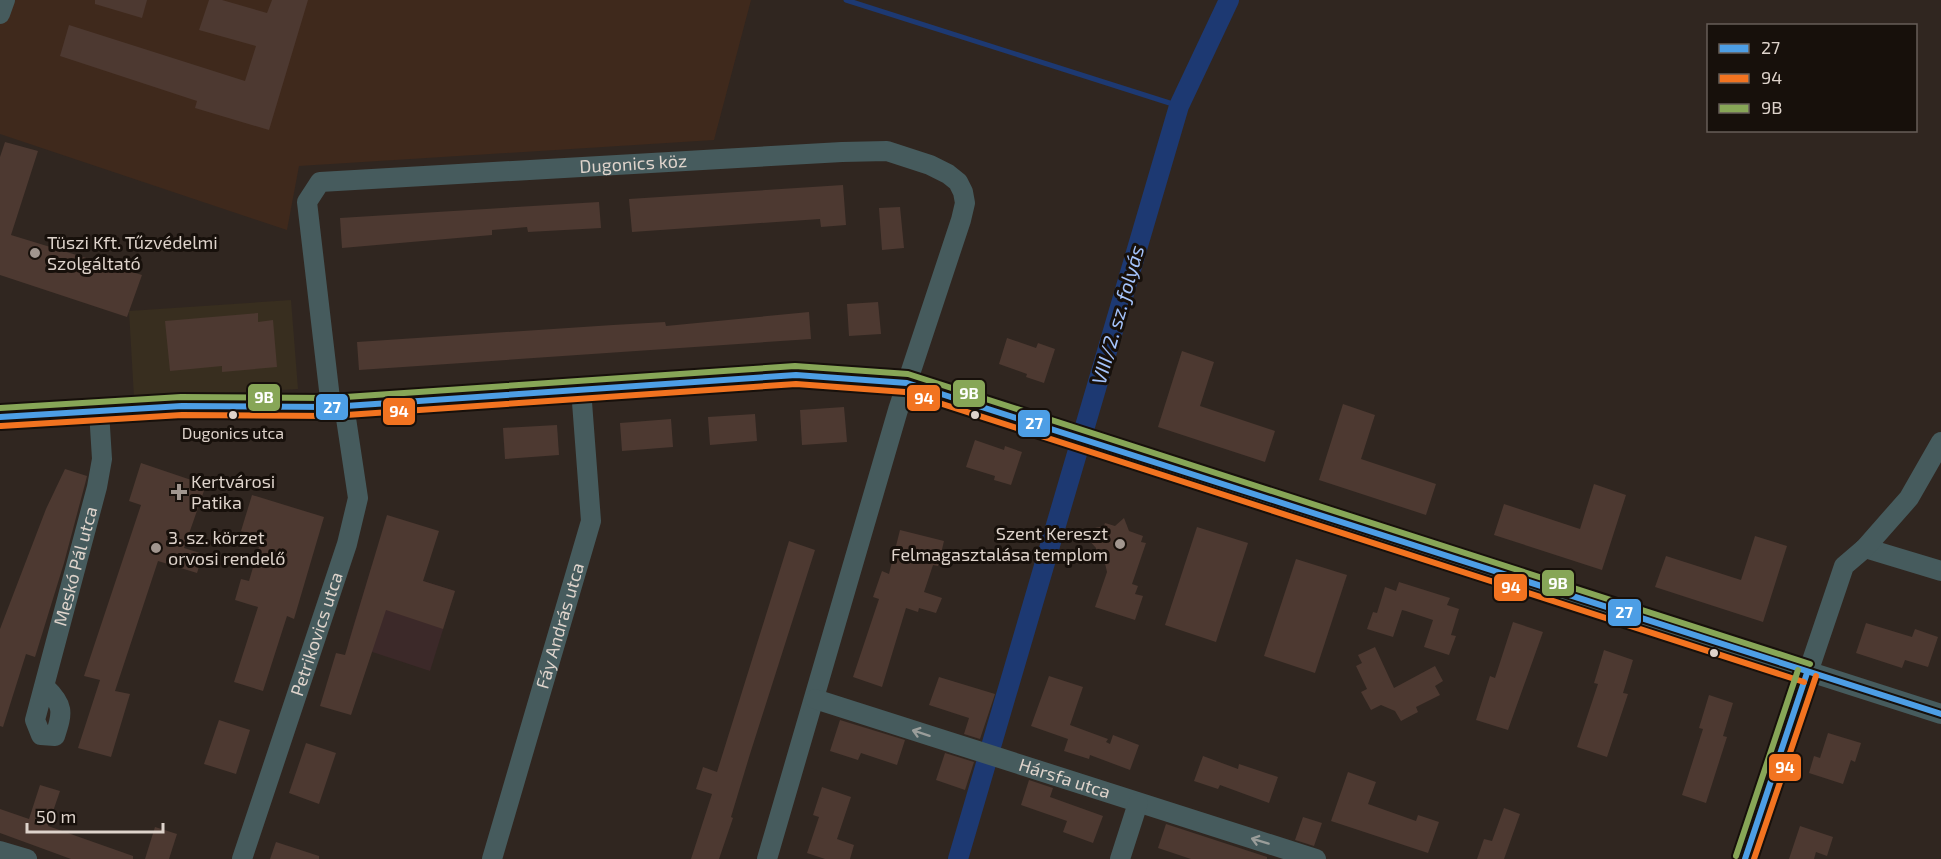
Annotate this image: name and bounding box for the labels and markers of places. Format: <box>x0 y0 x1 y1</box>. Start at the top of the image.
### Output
place label: Tüszi Kft. Tűzvédelmi Szolgáltató <box>47 231 218 274</box>
marker: Tüszi Kft. Tűzvédelmi Szolgáltató <box>28 246 42 260</box>
marker: Dugonics utca <box>227 409 239 421</box>
unlabelled marker <box>969 409 981 421</box>
place label: Dugonics utca <box>182 423 284 442</box>
place label: Kertvárosi Patika <box>191 470 275 513</box>
marker: Kertvárosi Patika <box>172 485 186 499</box>
place label: Szent Kereszt Felmagasztalása templom <box>891 522 1108 565</box>
place label: 3. sz. körzet orvosi rendelő <box>168 526 285 569</box>
marker: Szent Kereszt Felmagasztalása templom <box>1113 537 1127 551</box>
marker: 3. sz. körzet orvosi rendelő <box>149 541 163 555</box>
unlabelled marker <box>1708 647 1720 659</box>

